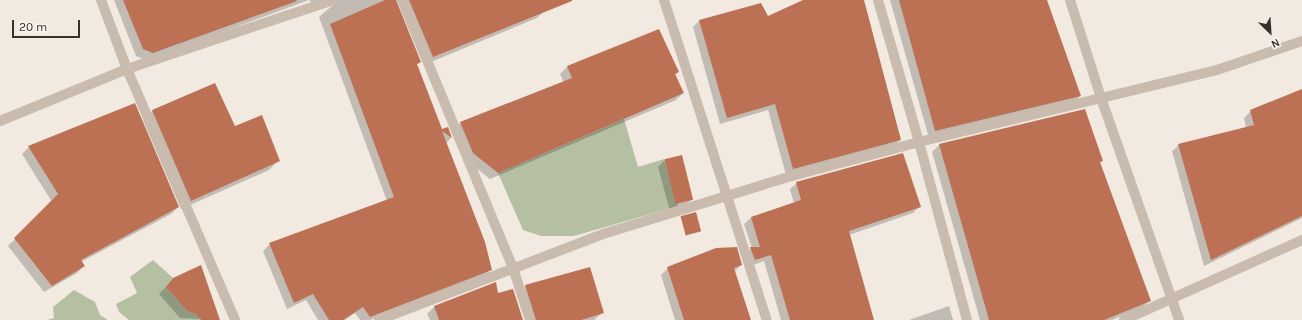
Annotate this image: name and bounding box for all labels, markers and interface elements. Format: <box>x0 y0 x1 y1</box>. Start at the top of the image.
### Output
scale bar <box>14 12 82 38</box>
north arrow <box>1250 12 1290 52</box>
text: 20 m <box>19 20 47 34</box>
text: N <box>1269 36 1282 51</box>

